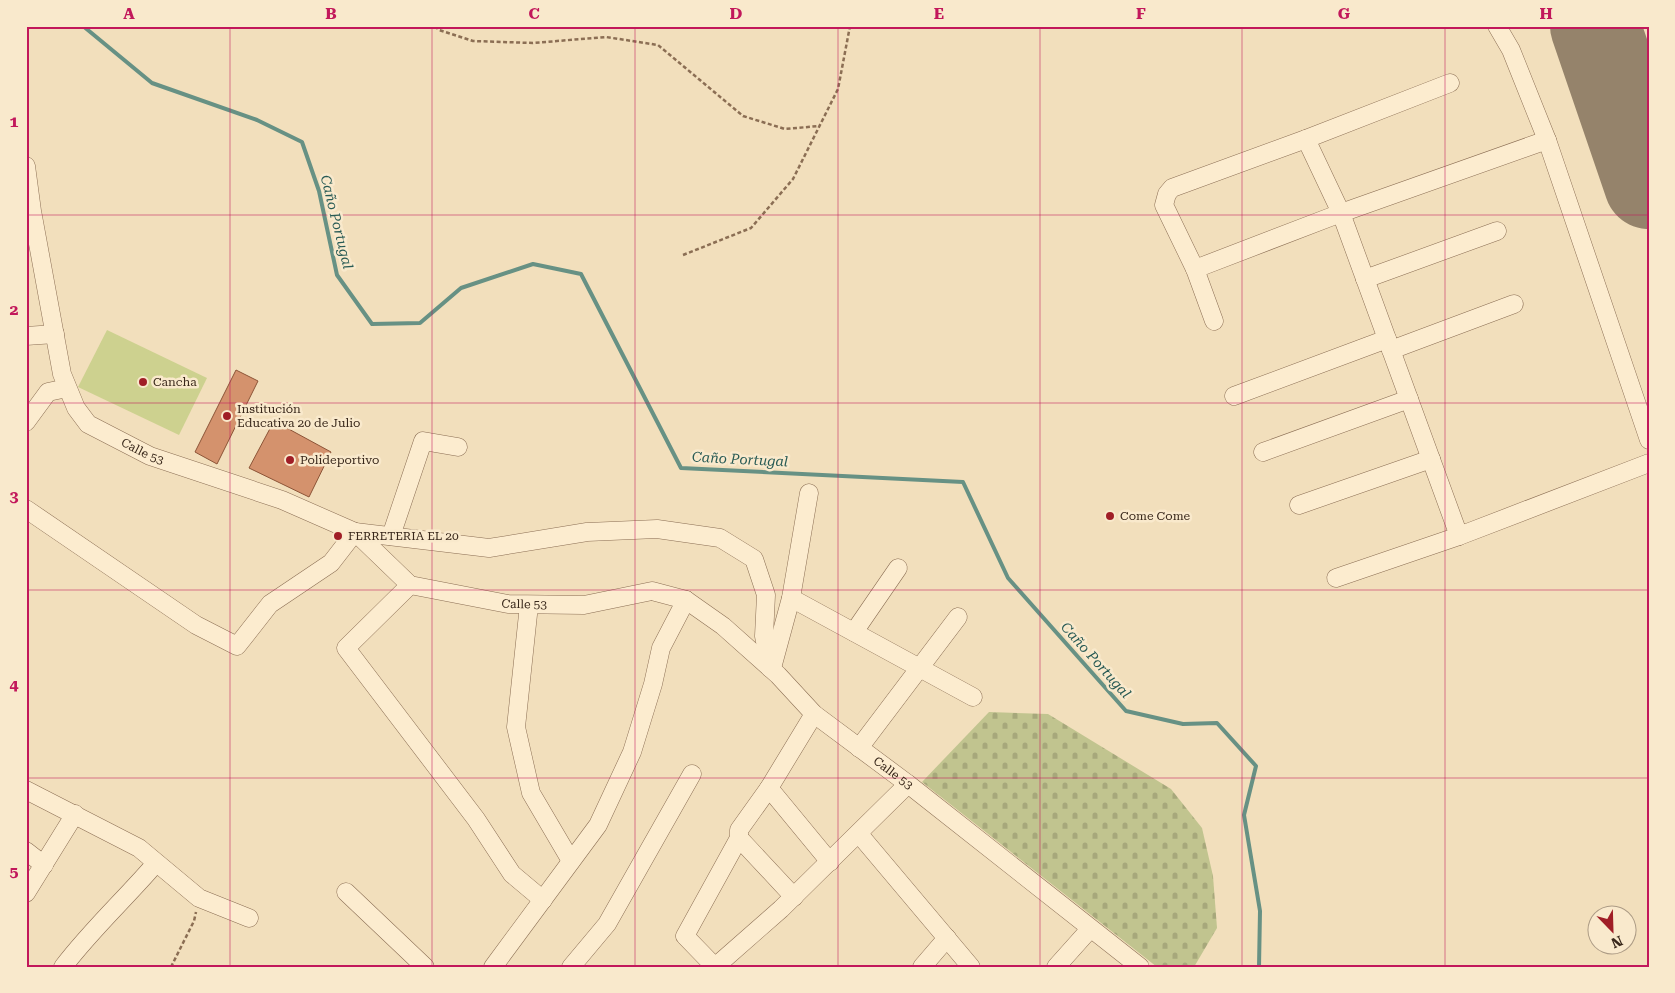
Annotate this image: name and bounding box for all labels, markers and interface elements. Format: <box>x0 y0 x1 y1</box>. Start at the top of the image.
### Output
text: A <box>123 4 135 23</box>
text: B <box>325 4 337 23</box>
text: C <box>528 4 540 23</box>
text: D <box>730 4 743 23</box>
text: E <box>934 4 944 23</box>
text: F <box>1136 4 1146 23</box>
text: G <box>1338 4 1351 23</box>
text: H <box>1539 4 1553 23</box>
text: 1 <box>10 112 19 131</box>
water label: Caño Portugal <box>318 173 356 271</box>
text: 2 <box>10 300 19 319</box>
place label: Cancha <box>153 375 197 389</box>
marker: Cancha <box>137 376 149 388</box>
place label: Institución Educativa 20 de Julio <box>237 402 360 430</box>
marker: Institución Educativa 20 de Julio <box>221 410 233 422</box>
street label: Calle 53 <box>119 435 166 467</box>
water label: Caño Portugal <box>692 448 788 470</box>
place label: Polideportivo <box>300 453 379 467</box>
marker: Polideportivo <box>284 454 296 466</box>
text: 3 <box>10 487 19 506</box>
place label: Come Come <box>1120 509 1191 523</box>
marker: Come Come <box>1104 510 1116 522</box>
place label: FERRETERIA EL 20 <box>348 529 459 543</box>
marker: FERRETERIA EL 20 <box>332 530 344 542</box>
street label: Calle 53 <box>500 596 547 612</box>
water label: Caño Portugal <box>1058 619 1134 701</box>
text: 4 <box>10 675 19 694</box>
street label: Calle 53 <box>871 754 916 792</box>
text: 5 <box>10 862 19 881</box>
north arrow <box>1588 906 1638 956</box>
text: N <box>1609 932 1625 952</box>

